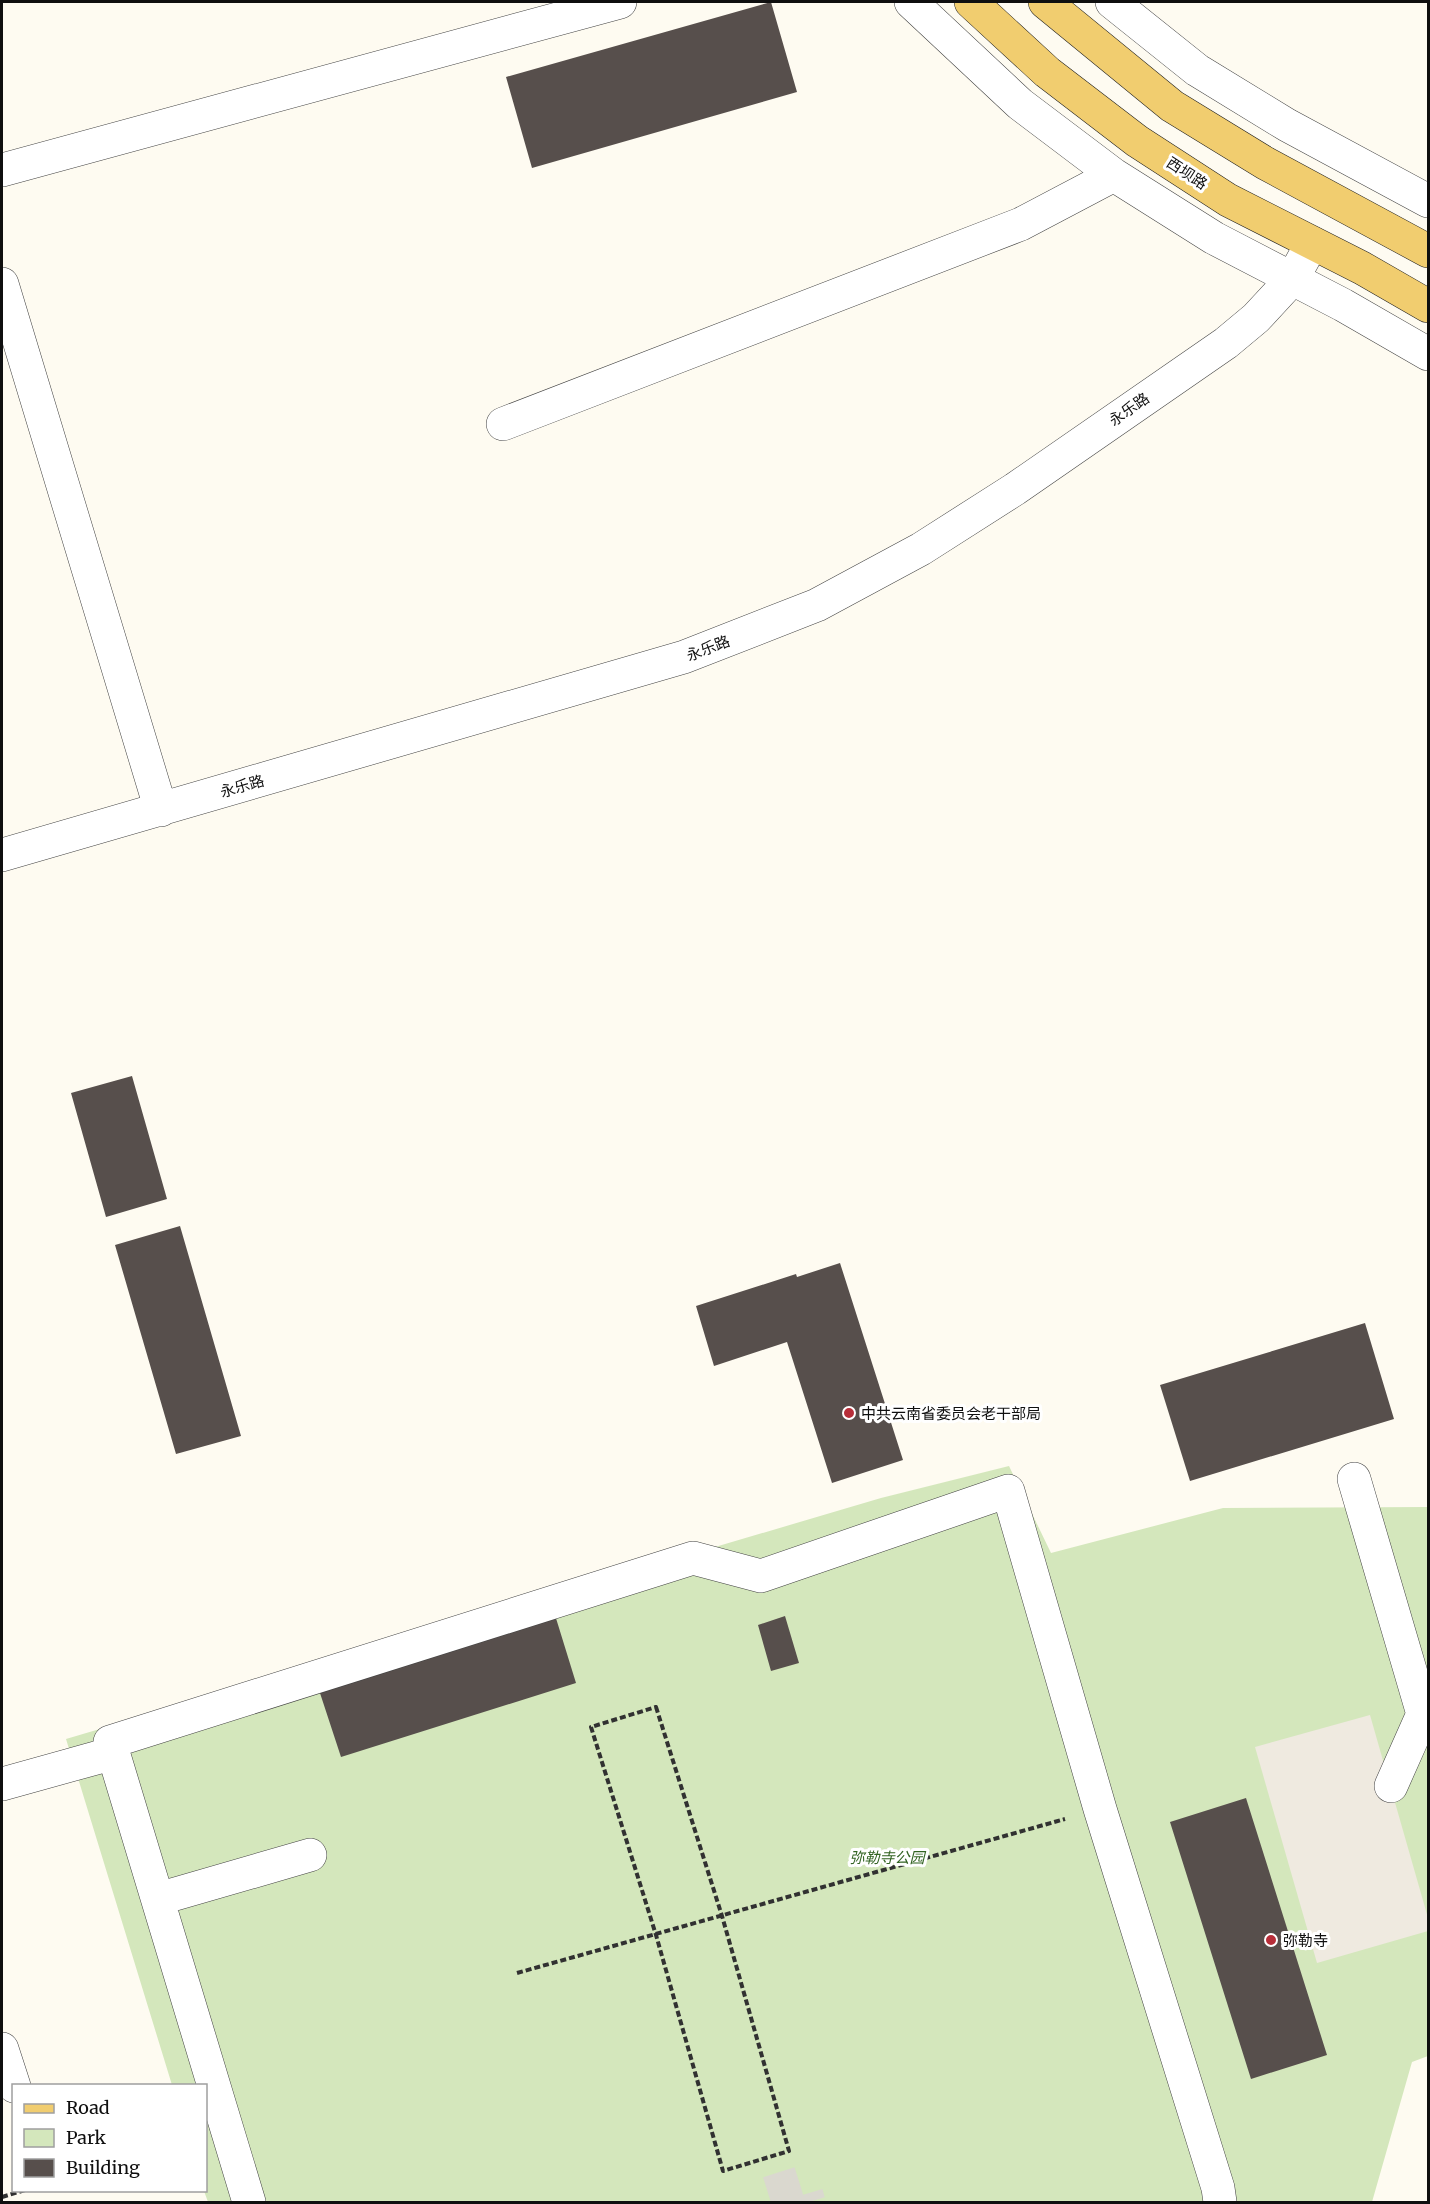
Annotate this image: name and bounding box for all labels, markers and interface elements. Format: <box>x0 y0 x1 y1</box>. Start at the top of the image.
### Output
street label: 西坝路 <box>1163 153 1211 193</box>
street label: 永乐路 <box>1105 388 1153 430</box>
street label: 永乐路 <box>684 631 732 665</box>
street label: 永乐路 <box>218 771 266 801</box>
place label: 中共云南省委员会老干部局 <box>861 1404 1041 1423</box>
marker: 中共云南省委员会老干部局 <box>842 1406 856 1420</box>
park label: 弥勒寺公园 <box>849 1848 926 1867</box>
place label: 弥勒寺 <box>1283 1931 1328 1950</box>
marker: 弥勒寺 <box>1264 1933 1278 1947</box>
legend <box>12 2084 207 2192</box>
text: Road <box>66 2096 110 2119</box>
text: Park <box>66 2126 107 2149</box>
text: Building <box>66 2156 140 2179</box>

